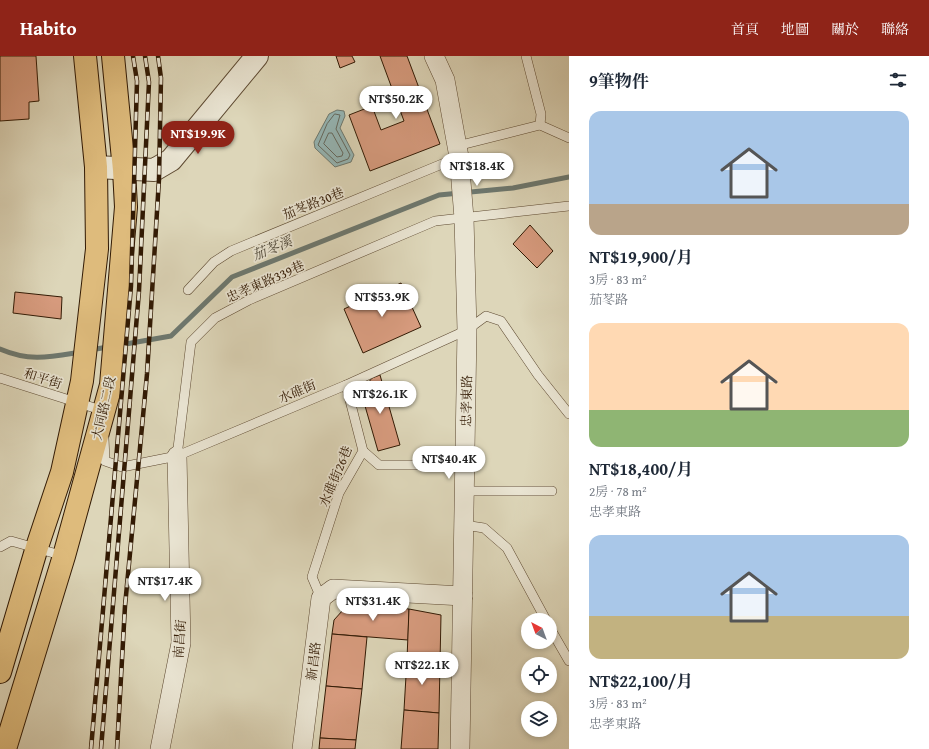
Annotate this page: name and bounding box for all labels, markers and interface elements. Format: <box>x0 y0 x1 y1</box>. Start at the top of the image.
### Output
text: Habito <box>20 14 77 42</box>
text: 首頁 <box>731 19 759 39</box>
text: 地圖 <box>781 19 809 39</box>
text: 關於 <box>831 19 859 39</box>
text: 聯絡 <box>881 19 909 39</box>
text: 9筆物件 <box>589 68 649 93</box>
icon: filters <box>887 69 909 91</box>
pin: NT$50.2K <box>355 86 437 120</box>
text: NT$50.2K <box>368 89 424 108</box>
pin: NT$19.9K <box>157 121 239 155</box>
text: NT$19.9K <box>170 124 226 143</box>
icon: home <box>713 137 785 209</box>
pin: NT$18.4K <box>436 153 518 187</box>
text: NT$18.4K <box>449 156 505 175</box>
street label: 茄苳路30巷 <box>280 183 347 224</box>
water label: 茄苳溪 <box>249 230 297 265</box>
text: NT$19,900/月 <box>589 244 693 269</box>
street label: 忠孝東路339巷 <box>223 256 307 307</box>
text: 3房 · 83 m² <box>589 270 647 289</box>
pin: NT$53.9K <box>341 284 423 318</box>
text: NT$53.9K <box>354 287 410 306</box>
text: 茄苳路 <box>589 290 628 309</box>
icon: home <box>713 349 785 421</box>
street label: 和平街 <box>21 363 64 394</box>
street label: 大同路二段 <box>87 374 120 442</box>
street label: 水碓街 <box>276 375 319 408</box>
street label: 忠孝東路 <box>457 375 476 427</box>
pin: NT$26.1K <box>339 381 421 415</box>
text: NT$26.1K <box>352 384 408 403</box>
street label: 水碓街26巷 <box>314 443 357 510</box>
pin: NT$40.4K <box>408 446 490 480</box>
text: NT$40.4K <box>421 449 477 468</box>
text: NT$18,400/月 <box>589 456 693 481</box>
text: 2房 · 78 m² <box>589 482 647 501</box>
text: 忠孝東路 <box>589 502 641 521</box>
icon: home <box>713 561 785 633</box>
pin: NT$17.4K <box>124 568 206 602</box>
text: NT$17.4K <box>137 571 193 590</box>
pin: NT$31.4K <box>332 588 414 622</box>
text: NT$31.4K <box>345 591 401 610</box>
north arrow <box>521 613 557 649</box>
map controls <box>521 613 557 737</box>
street label: 南昌街 <box>169 619 190 659</box>
street label: 新昌路 <box>302 641 325 682</box>
pin: NT$22.1K <box>381 652 463 686</box>
text: NT$22.1K <box>394 655 450 674</box>
button: locate <box>521 657 557 693</box>
text: NT$22,100/月 <box>589 668 693 693</box>
text: 3房 · 83 m² <box>589 694 647 713</box>
button: layers <box>521 701 557 737</box>
text: 忠孝東路 <box>589 714 641 733</box>

